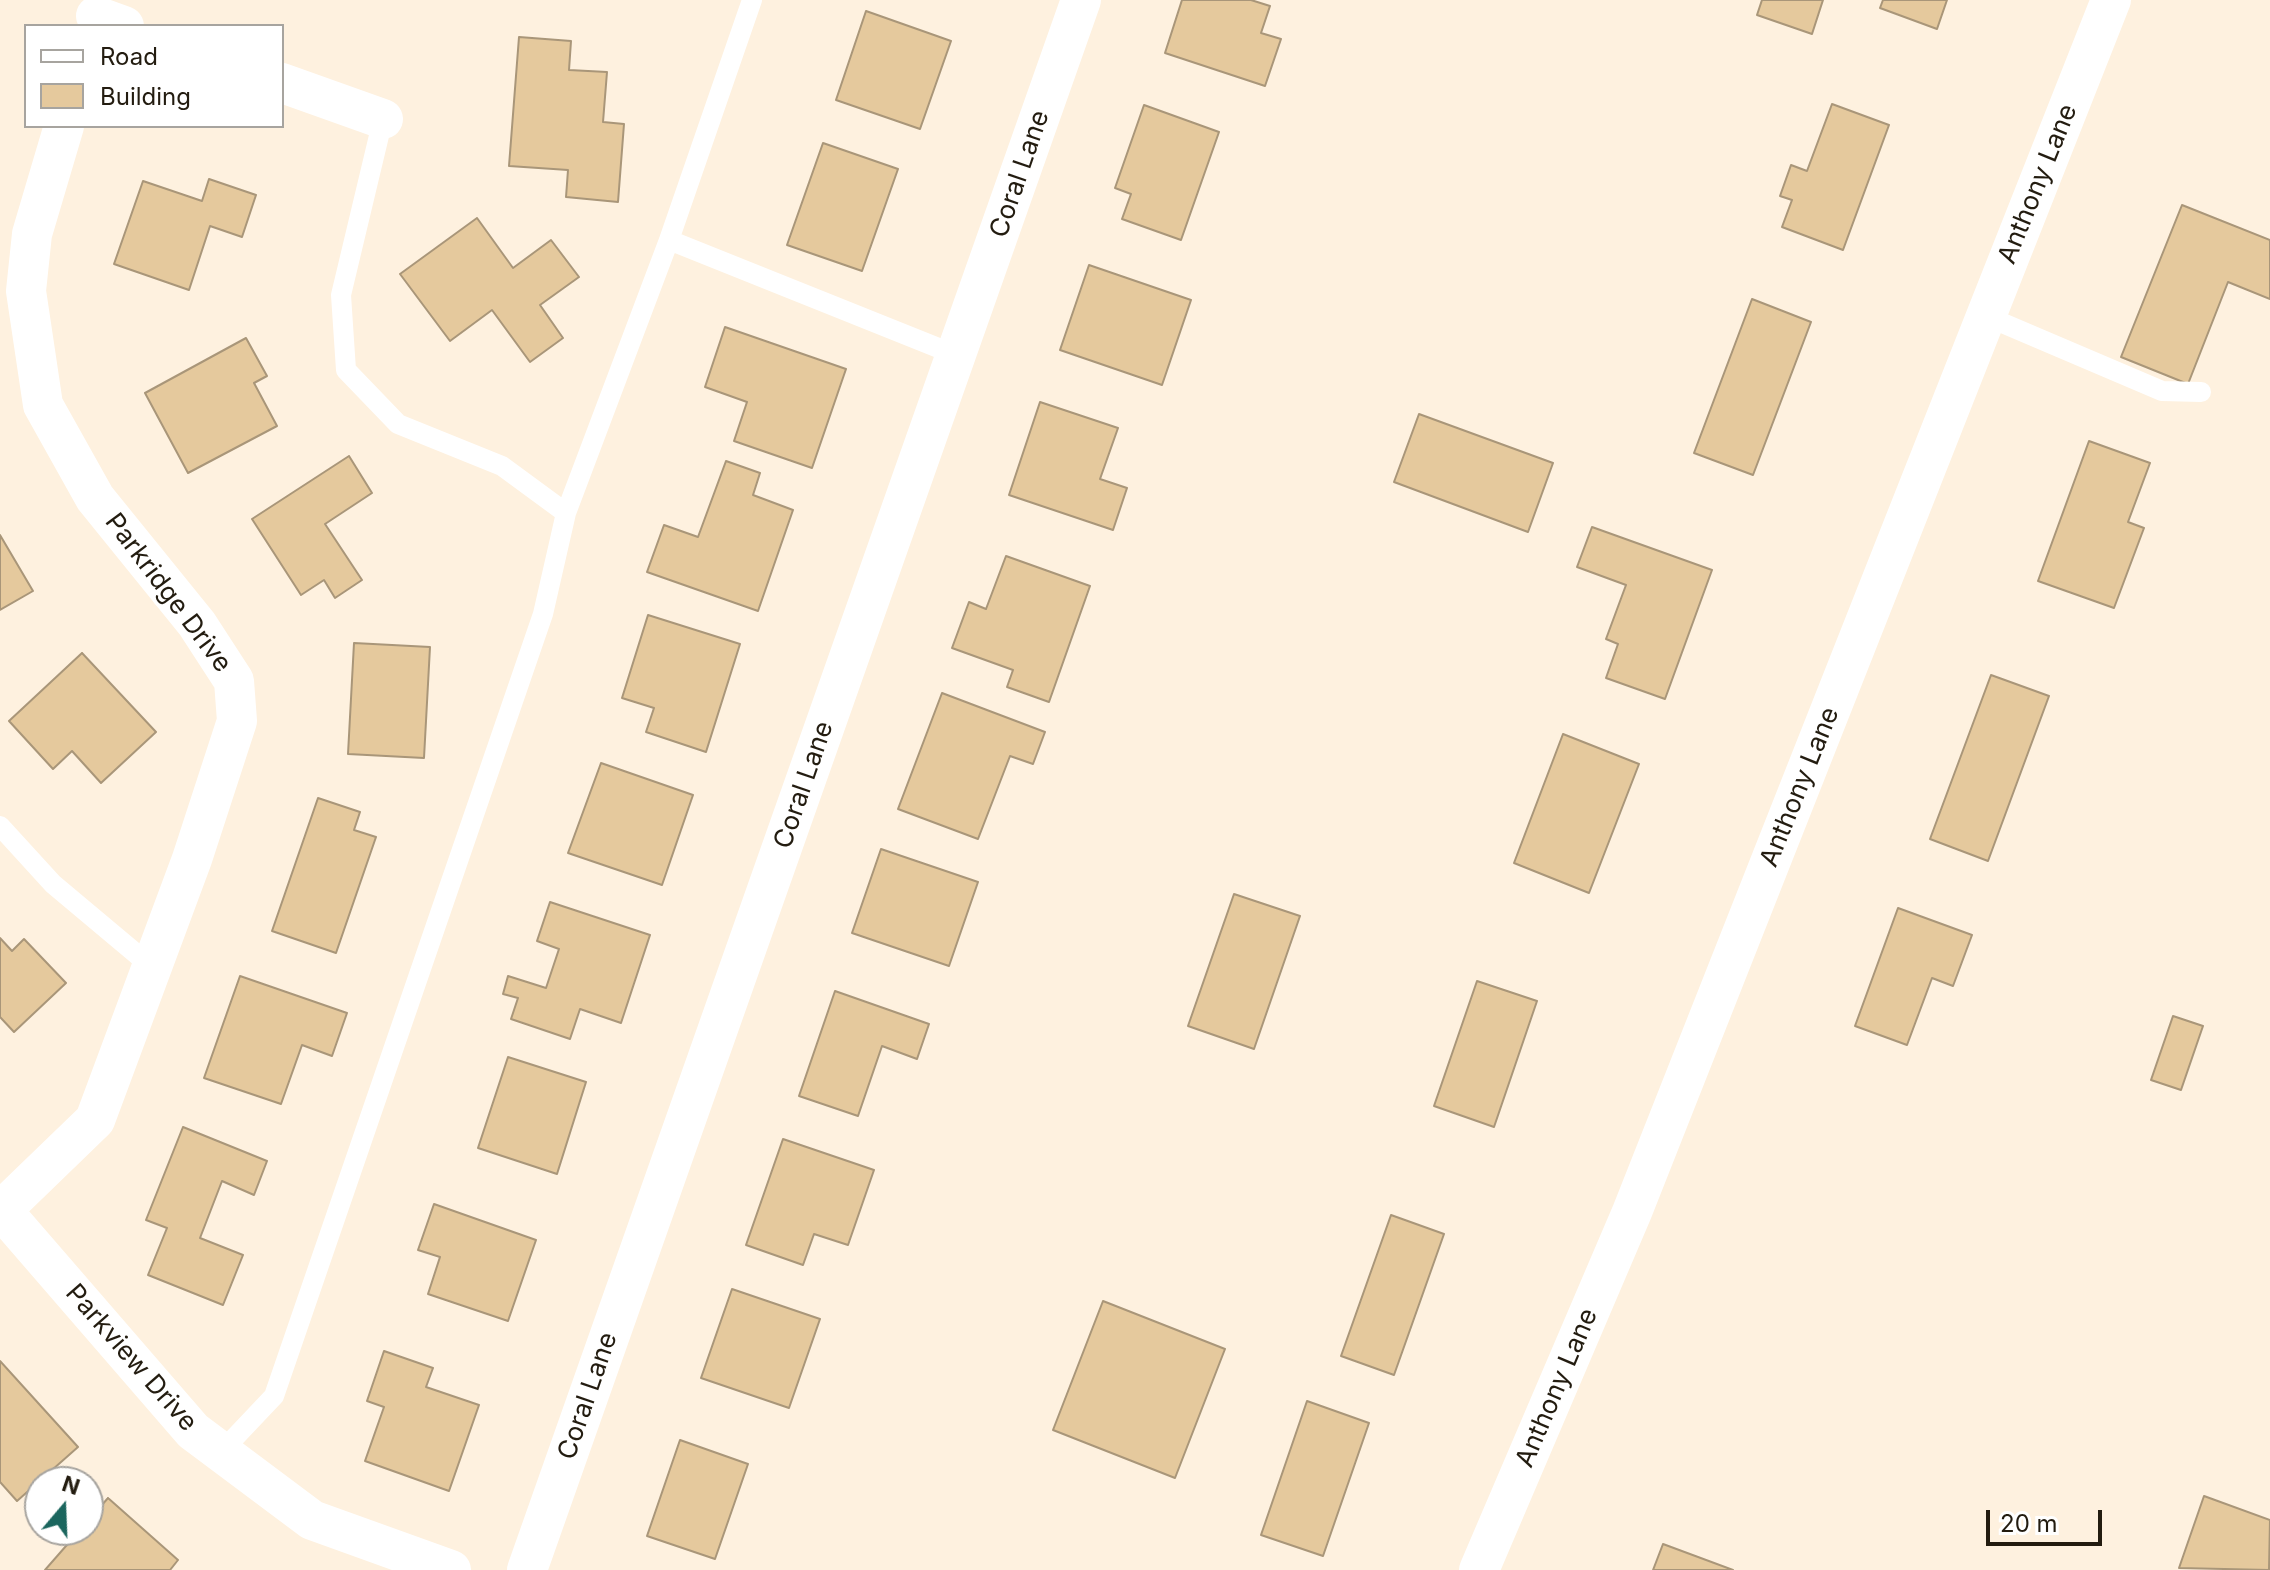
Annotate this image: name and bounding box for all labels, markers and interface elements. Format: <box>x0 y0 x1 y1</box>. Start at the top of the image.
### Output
legend <box>24 24 284 128</box>
text: Road <box>100 42 158 71</box>
text: Building <box>100 82 191 111</box>
street label: Anthony Lane <box>1992 100 2084 268</box>
street label: Coral Lane <box>984 106 1056 242</box>
street label: Parkridge Drive <box>98 507 238 679</box>
street label: Anthony Lane <box>1754 703 1846 871</box>
street label: Coral Lane <box>768 717 840 853</box>
street label: Parkview Drive <box>59 1278 203 1438</box>
street label: Anthony Lane <box>1510 1304 1604 1472</box>
street label: Coral Lane <box>552 1328 624 1464</box>
north arrow <box>24 1466 104 1546</box>
text: N <box>59 1470 83 1500</box>
scale bar <box>1990 1494 2106 1544</box>
text: 20 m <box>2000 1509 2058 1538</box>

